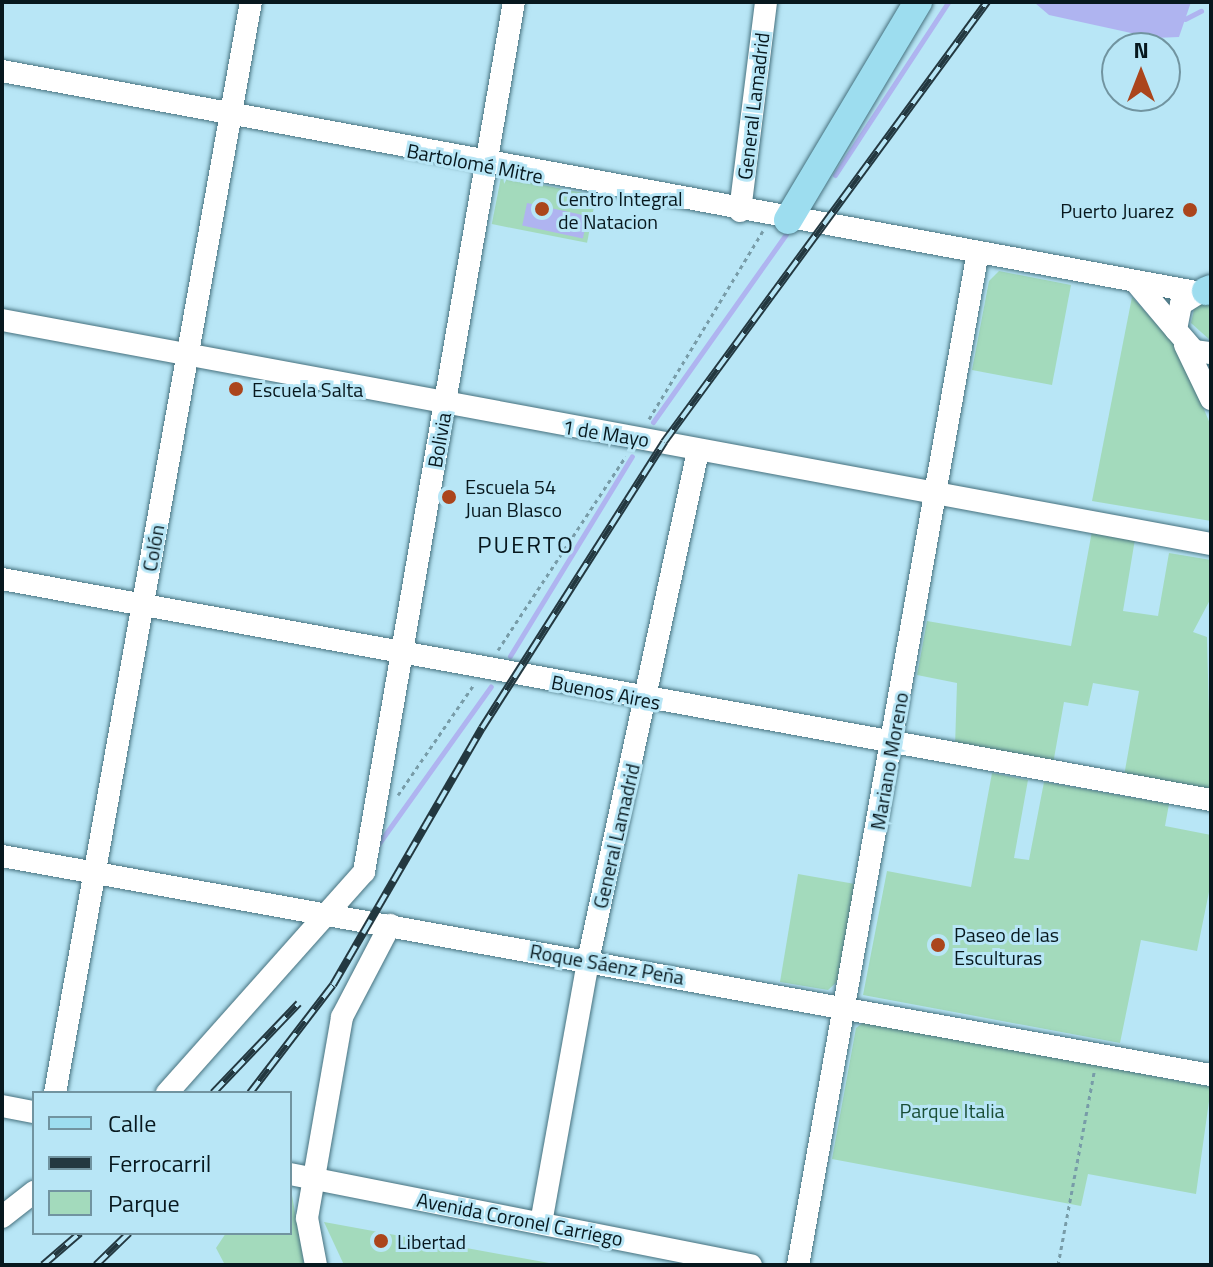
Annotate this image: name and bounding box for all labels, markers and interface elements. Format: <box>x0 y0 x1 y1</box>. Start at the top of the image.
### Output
street label: General Lamadrid <box>732 31 774 181</box>
north arrow <box>1101 32 1181 112</box>
text: N <box>1133 33 1149 67</box>
street label: Bartolomé Mitre <box>405 138 545 188</box>
place label: Centro Integral de Natacion <box>558 186 683 233</box>
place label: Puerto Juarez <box>1060 198 1174 222</box>
marker: Centro Integral de Natacion <box>533 200 551 218</box>
marker: Puerto Juarez <box>1181 201 1199 219</box>
place label: Escuela Salta <box>252 377 363 401</box>
marker: Escuela Salta <box>227 380 245 398</box>
street label: Bolivia <box>422 410 456 470</box>
street label: 1 de Mayo <box>561 414 651 452</box>
place label: Escuela 54 Juan Blasco <box>465 474 562 521</box>
marker: Escuela 54 Juan Blasco <box>440 488 458 506</box>
street label: Colón <box>137 523 169 573</box>
district label: PUERTO <box>477 531 575 559</box>
street label: Buenos Aires <box>549 670 663 714</box>
street label: Mariano Moreno <box>865 690 913 832</box>
street label: General Lamadrid <box>588 761 644 911</box>
place label: Paseo de las Esculturas <box>954 922 1059 969</box>
marker: Paseo de las Esculturas <box>929 936 947 954</box>
street label: Roque Sáenz Peña <box>528 939 686 989</box>
legend <box>32 1091 292 1235</box>
park label: Parque Italia <box>899 1098 1005 1122</box>
text: Calle <box>108 1105 156 1141</box>
text: Ferrocarril <box>108 1145 211 1181</box>
text: Parque <box>108 1185 180 1221</box>
street label: Avenida Coronel Carriego <box>415 1187 625 1251</box>
place label: Libertad <box>397 1229 466 1253</box>
marker: Libertad <box>372 1232 390 1250</box>

